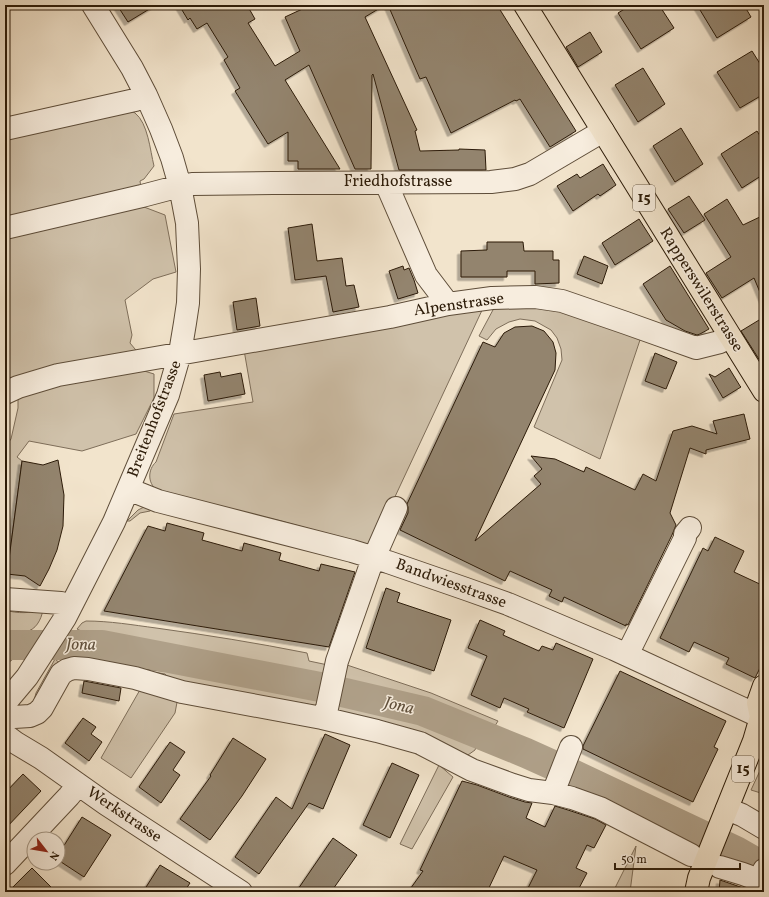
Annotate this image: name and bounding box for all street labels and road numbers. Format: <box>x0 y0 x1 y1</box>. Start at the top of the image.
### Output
street label: Friedhofstrasse <box>344 171 452 193</box>
road number: 15 <box>633 185 655 211</box>
street label: Rapperswilerstrasse <box>654 224 748 356</box>
street label: Alpenstrasse <box>413 288 505 322</box>
street label: Breitenhofstrasse <box>123 357 187 481</box>
street label: Bandwiesstrasse <box>392 554 510 614</box>
road number: 15 <box>732 756 754 782</box>
street label: Werkstrasse <box>82 782 166 848</box>

